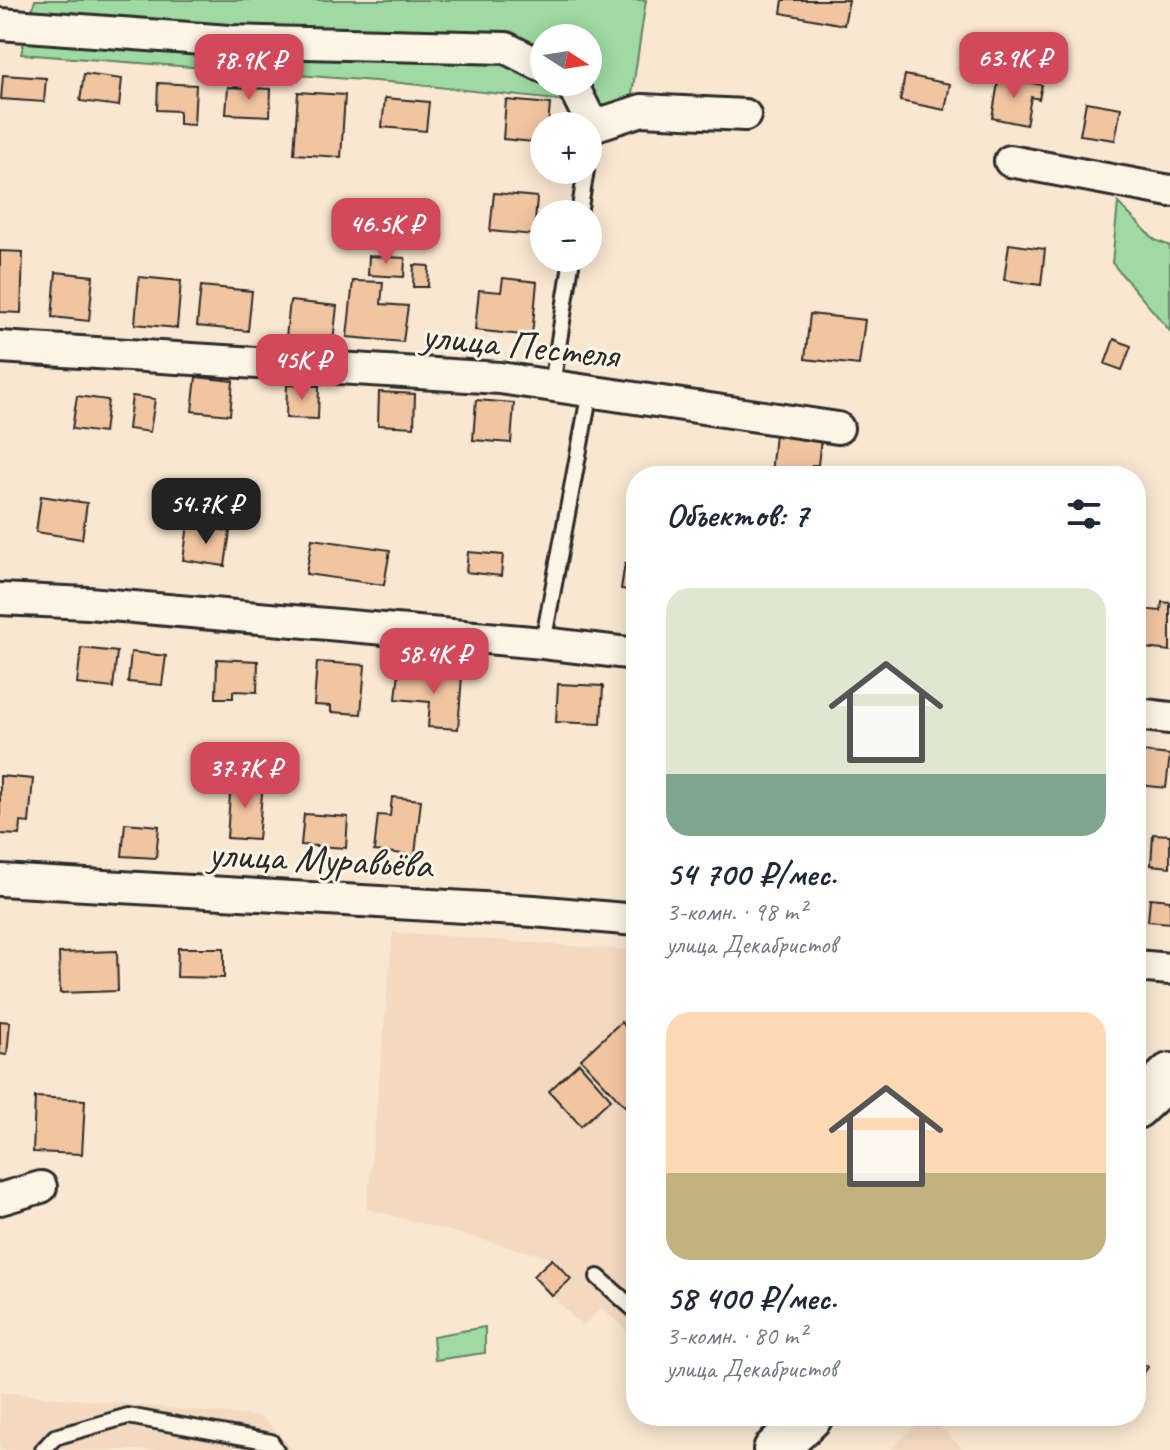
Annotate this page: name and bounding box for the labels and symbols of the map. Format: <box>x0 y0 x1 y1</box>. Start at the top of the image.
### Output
north arrow <box>530 24 602 96</box>
pin: 63.9K ₽ <box>940 32 1088 100</box>
pin: 78.9K ₽ <box>175 34 323 102</box>
pin: 46.5K ₽ <box>312 198 460 266</box>
street label: улица Пестеля <box>417 310 624 381</box>
pin: 45K ₽ <box>246 334 358 402</box>
pin: 54.7K ₽ <box>132 478 280 546</box>
pin: 58.4K ₽ <box>360 628 508 696</box>
pin: 37.7K ₽ <box>171 742 319 810</box>
street label: улица Муравьёва <box>205 828 436 890</box>

